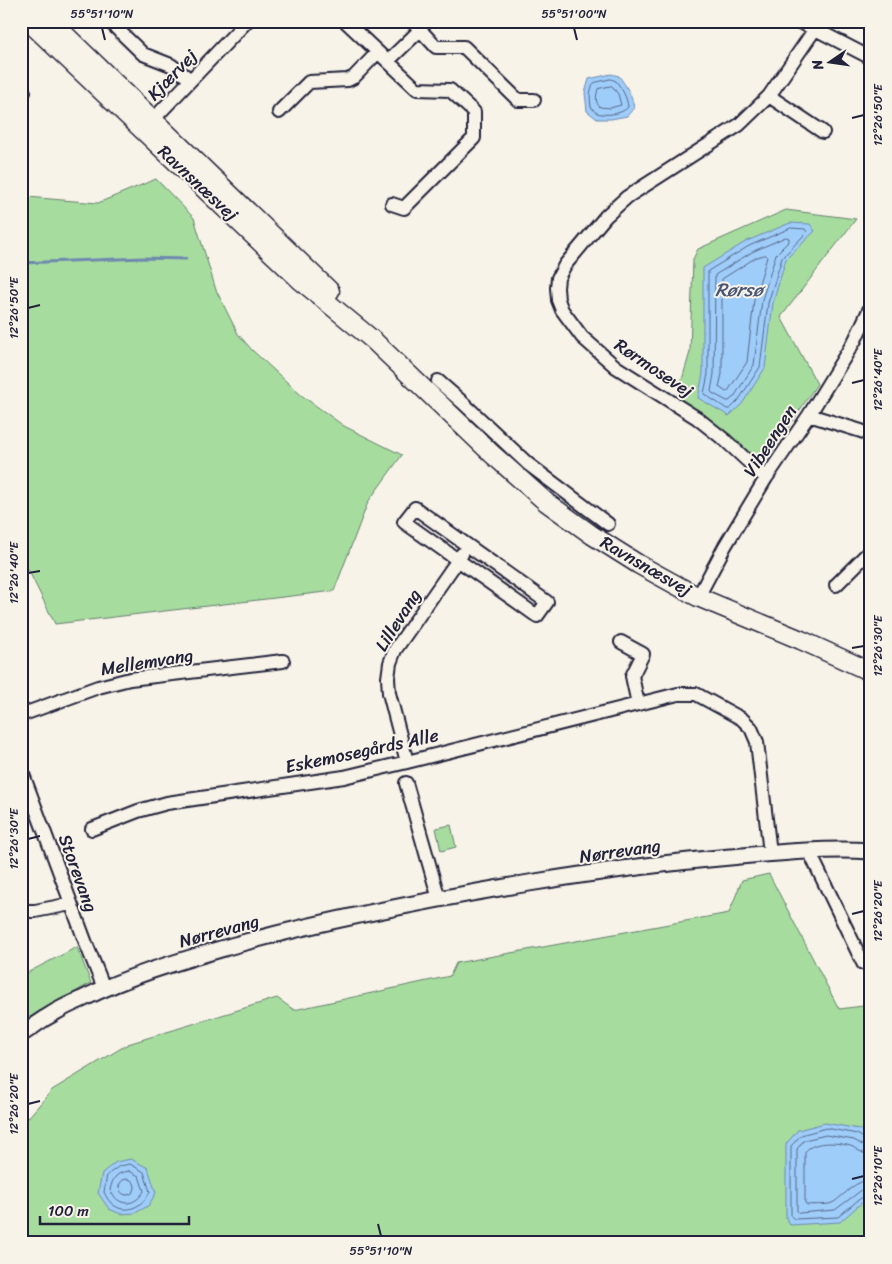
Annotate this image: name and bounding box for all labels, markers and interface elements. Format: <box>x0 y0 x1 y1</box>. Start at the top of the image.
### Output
text: 55°51'10"N <box>71 3 134 25</box>
text: 55°51'00"N <box>541 3 607 25</box>
north arrow <box>804 38 854 88</box>
street label: Kjærvej <box>139 41 205 109</box>
text: N <box>804 57 831 73</box>
text: 12°26'50"E <box>867 83 889 146</box>
street label: Ravnsnæsvej <box>150 137 246 229</box>
water label: Rørsø <box>715 273 766 306</box>
text: 12°26'50"E <box>3 276 25 339</box>
street label: Rørmosevej <box>608 330 700 406</box>
text: 12°26'40"E <box>867 348 889 411</box>
street label: Vibeengen <box>734 398 806 484</box>
street label: Ravnsnæsvej <box>594 527 698 605</box>
text: 12°26'40"E <box>3 541 25 604</box>
street label: Lillevang <box>366 582 430 658</box>
text: 12°26'30"E <box>867 614 889 677</box>
street label: Mellemvang <box>98 639 196 685</box>
street label: Eskemosegårds Alle <box>282 719 442 783</box>
text: 12°26'30"E <box>3 807 25 870</box>
street label: Storevang <box>49 829 107 917</box>
street label: Nørrevang <box>577 829 663 873</box>
text: 12°26'20"E <box>867 879 889 942</box>
street label: Nørrevang <box>175 905 263 957</box>
text: 12°26'20"E <box>3 1072 25 1135</box>
text: 12°26'10"E <box>867 1145 889 1206</box>
scale bar <box>40 1194 189 1226</box>
text: 100 m <box>48 1198 89 1224</box>
text: 55°51'10"N <box>350 1240 413 1262</box>

